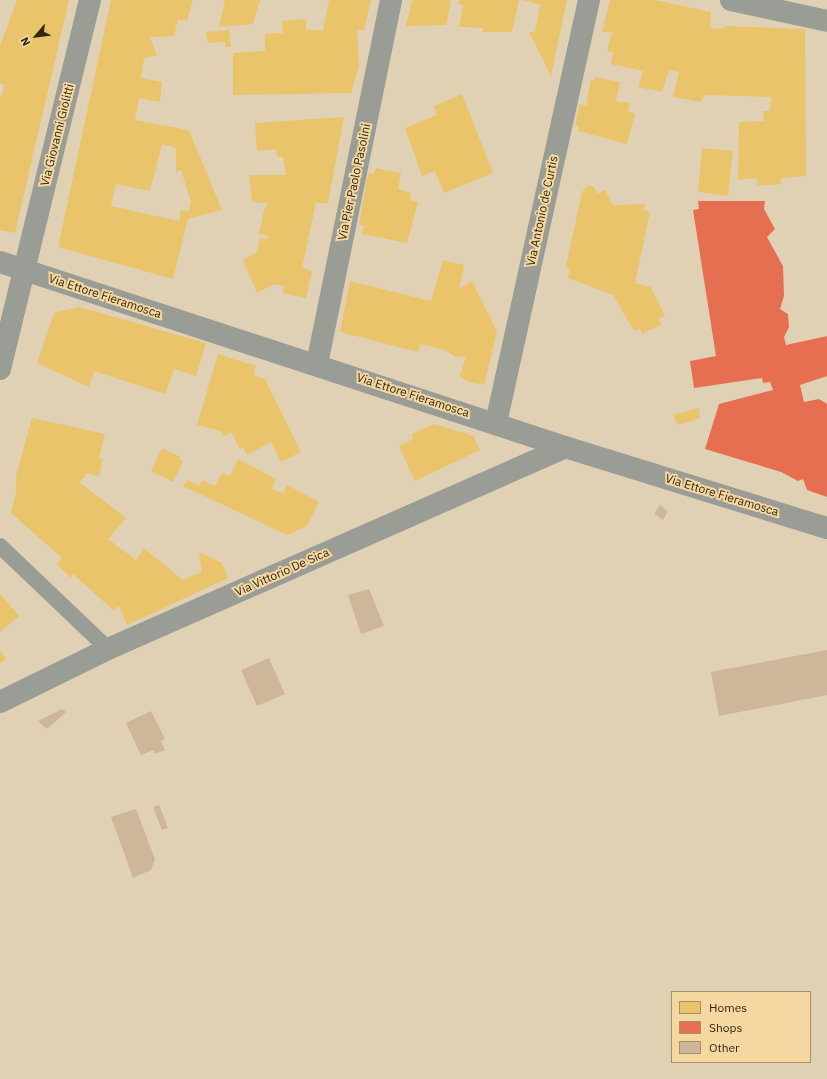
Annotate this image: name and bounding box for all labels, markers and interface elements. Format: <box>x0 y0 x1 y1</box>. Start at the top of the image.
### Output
north arrow <box>16 16 56 56</box>
text: N <box>17 35 33 48</box>
street label: Via Giovanni Giolitti <box>37 82 77 188</box>
street label: Via Pier Paolo Pasolini <box>335 122 373 242</box>
street label: Via Antonio de Curtis <box>523 154 561 268</box>
street label: Via Ettore Fieramosca <box>47 271 163 321</box>
street label: Via Ettore Fieramosca <box>355 370 471 420</box>
street label: Via Ettore Fieramosca <box>664 471 780 519</box>
street label: Via Vittorio De Sica <box>233 545 331 599</box>
legend <box>671 991 811 1063</box>
text: Homes <box>709 1000 747 1015</box>
text: Shops <box>709 1020 742 1035</box>
text: Other <box>709 1040 740 1055</box>

